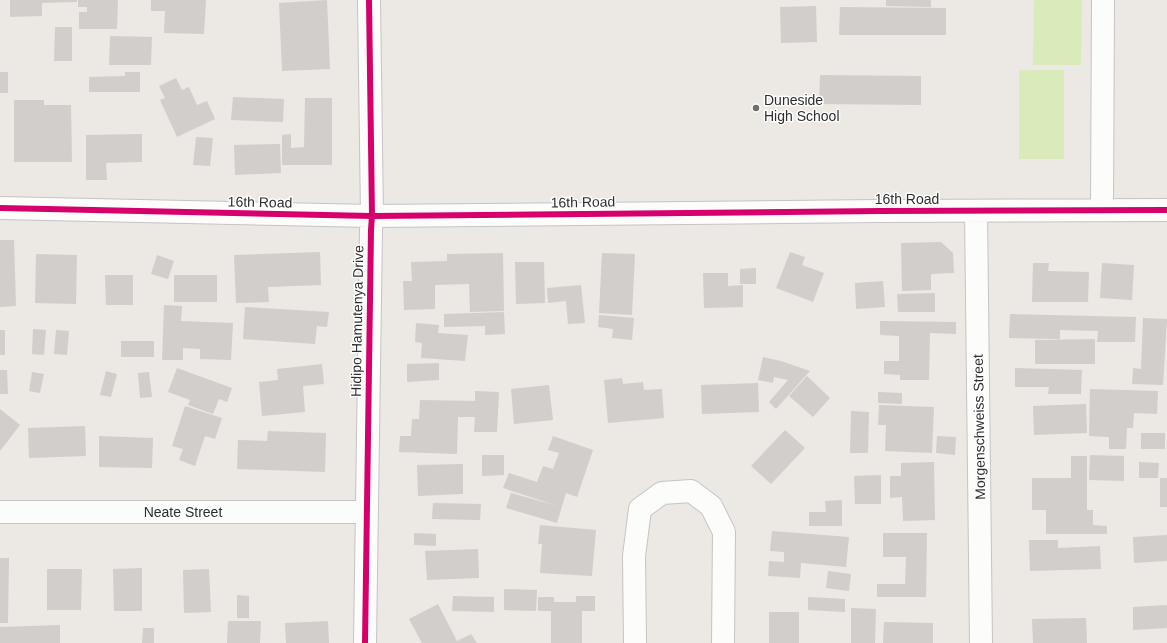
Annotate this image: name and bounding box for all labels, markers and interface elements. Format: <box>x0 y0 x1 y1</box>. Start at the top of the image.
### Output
place label: Duneside High School <box>764 92 840 124</box>
marker: Duneside High School <box>751 103 761 113</box>
street label: 16th Road <box>875 191 939 207</box>
street label: 16th Road <box>228 193 292 211</box>
street label: 16th Road <box>551 193 615 211</box>
street label: Hidipo Hamutenya Drive <box>348 245 366 397</box>
street label: Morgenschweiss Street <box>970 354 988 500</box>
street label: Neate Street <box>144 504 222 520</box>

